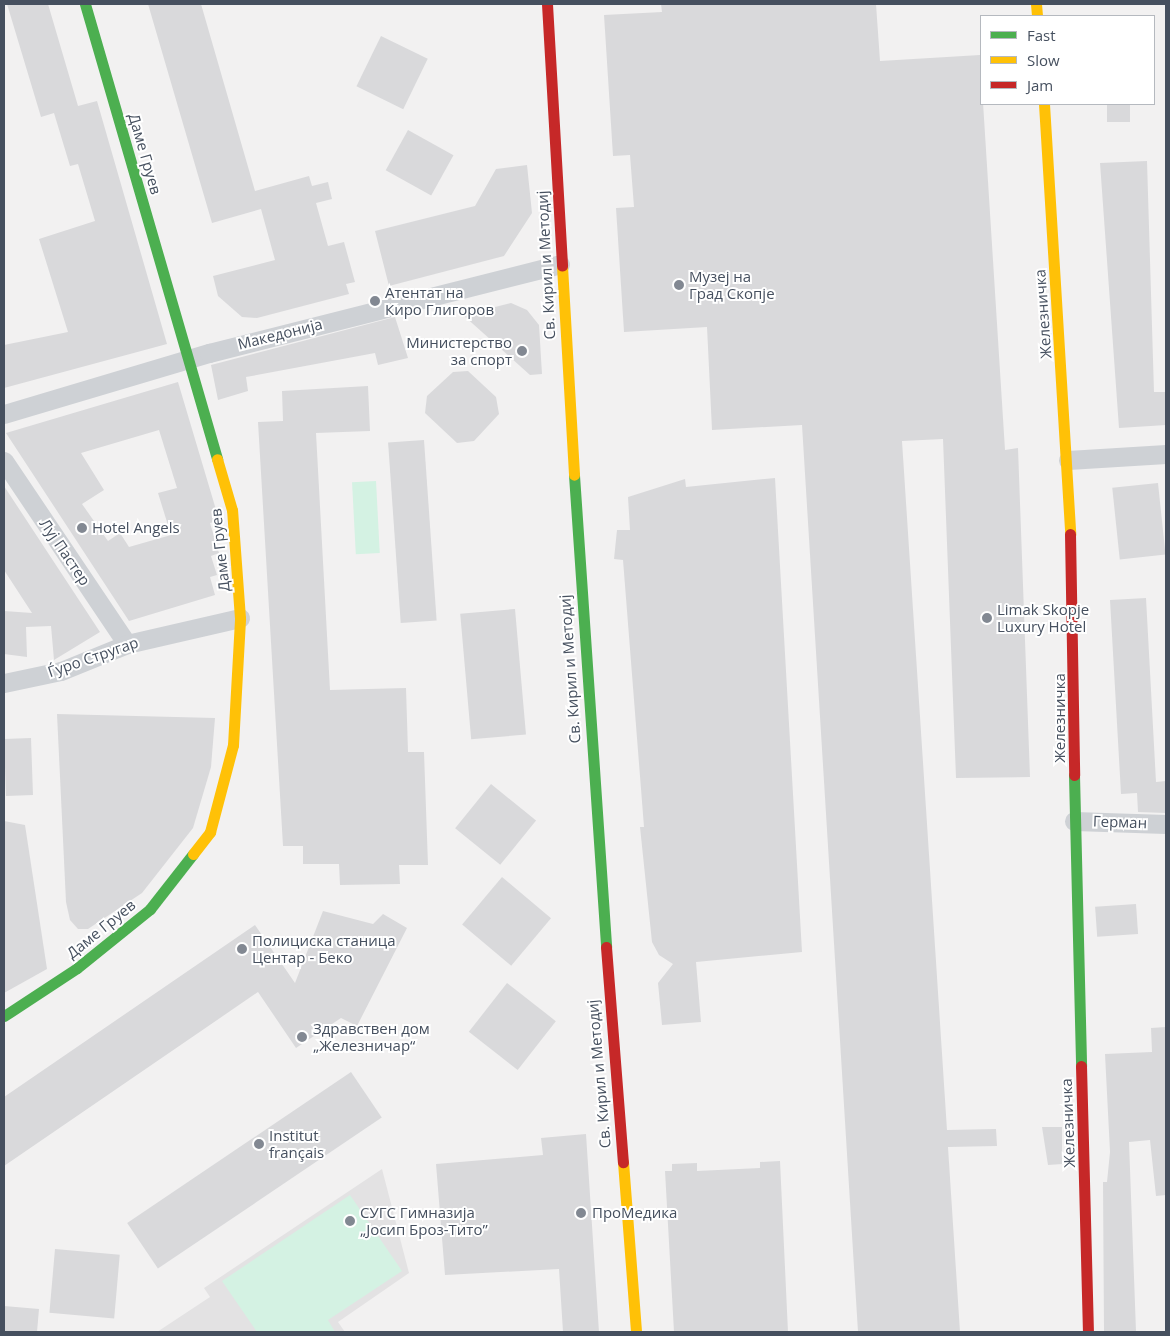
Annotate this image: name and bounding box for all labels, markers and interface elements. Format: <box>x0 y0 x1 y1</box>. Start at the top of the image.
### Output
legend <box>980 15 1155 105</box>
text: Fast <box>1027 25 1056 45</box>
text: Slow <box>1027 50 1060 70</box>
text: Jam <box>1027 75 1053 95</box>
street label: Даме Груев <box>125 111 165 197</box>
street label: Св. Кирил и Методиј <box>533 190 559 340</box>
place label: Музеј на Град Скопје <box>689 267 775 302</box>
street label: Железничка <box>1031 269 1055 359</box>
marker: Музеј на Град Скопје <box>673 279 685 291</box>
place label: Атентат на Киро Глигоров <box>385 283 494 318</box>
marker: Атентат на Киро Глигоров <box>369 295 381 307</box>
street label: Македонија <box>236 315 324 353</box>
place label: Министерство за спорт <box>406 333 512 368</box>
marker: Министерство за спорт <box>516 345 528 357</box>
street label: Даме Груев <box>207 508 233 592</box>
street label: Луј Пастер <box>36 515 94 589</box>
place label: Hotel Angels <box>92 519 180 537</box>
marker: Hotel Angels <box>76 522 88 534</box>
street label: Св. Кирил и Методиј <box>556 594 584 744</box>
place label: Limak Skopje Luxury Hotel <box>997 600 1089 635</box>
marker: Limak Skopje Luxury Hotel <box>981 612 993 624</box>
street label: Ѓуро Стругар <box>45 633 141 681</box>
street label: Железничка <box>1051 673 1069 763</box>
street label: Герман <box>1093 812 1147 832</box>
street label: Даме Груев <box>63 896 139 962</box>
place label: Полициска станица Центар - Беко <box>252 931 395 966</box>
marker: Полициска станица Центар - Беко <box>236 943 248 955</box>
street label: Св. Кирил и Методиј <box>584 999 614 1149</box>
place label: Здравствен дом „Железничар“ <box>313 1019 430 1054</box>
marker: Здравствен дом „Железничар“ <box>295 1030 309 1044</box>
street label: Железничка <box>1057 1078 1079 1168</box>
place label: Institut français <box>269 1126 324 1161</box>
marker: Institut français <box>253 1138 265 1150</box>
place label: СУГС Гимназија „Јосип Броз-Тито” <box>360 1203 488 1238</box>
place label: ПроМедика <box>592 1204 677 1222</box>
marker: ПроМедика <box>574 1206 588 1220</box>
marker: СУГС Гимназија „Јосип Броз-Тито” <box>344 1215 356 1227</box>

